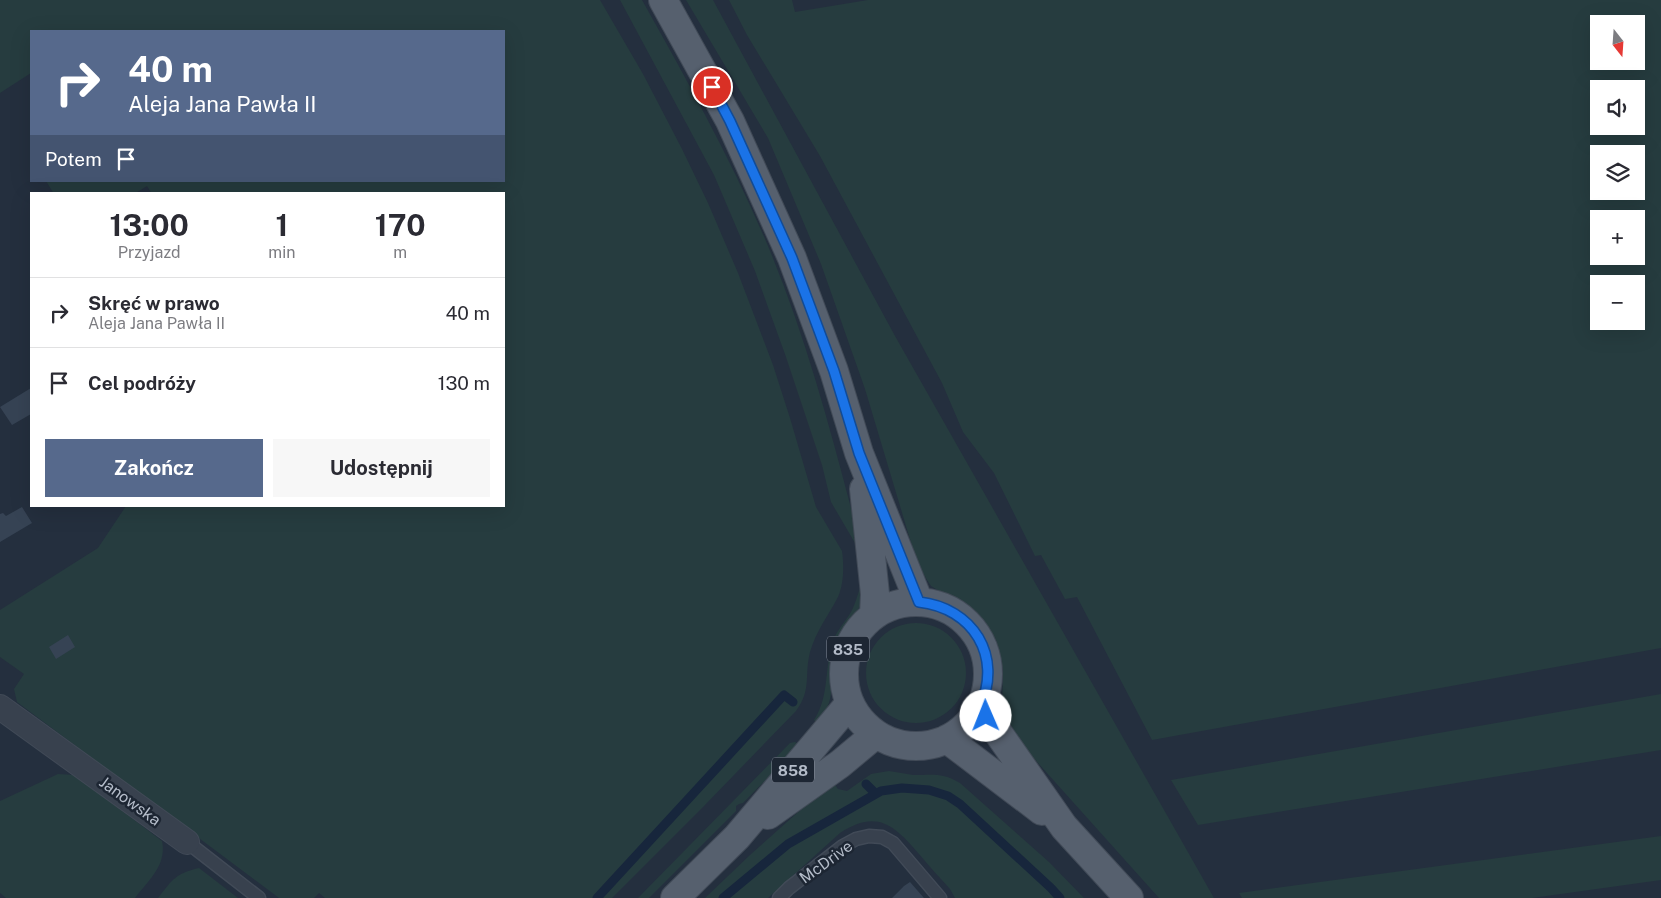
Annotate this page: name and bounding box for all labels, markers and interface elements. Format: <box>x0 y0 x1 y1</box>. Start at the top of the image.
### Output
north arrow <box>1590 15 1645 70</box>
map controls <box>1590 15 1645 330</box>
text: 40 m <box>128 49 213 90</box>
icon: right <box>45 50 110 115</box>
pin <box>691 66 733 108</box>
icon: arrive <box>698 73 726 101</box>
button: sound <box>1590 80 1645 135</box>
text: Aleja Jana Pawła II <box>128 91 317 117</box>
icon: arrive <box>112 145 140 173</box>
button: layers <box>1590 145 1645 200</box>
text: Potem <box>45 148 102 170</box>
text: 13:00 <box>109 207 189 243</box>
text: 1 <box>275 207 288 243</box>
text: 170 <box>375 207 426 243</box>
button: + <box>1590 210 1645 265</box>
text: Przyjazd <box>118 243 181 262</box>
text: min <box>268 243 295 262</box>
text: m <box>393 243 407 262</box>
button: − <box>1590 275 1645 330</box>
text: Skręć w prawo <box>88 292 220 314</box>
icon: right <box>45 299 73 327</box>
text: 40 m <box>445 302 490 324</box>
text: Aleja Jana Pawła II <box>88 314 225 333</box>
icon: arrive <box>45 369 73 397</box>
text: Cel podróży <box>88 372 196 394</box>
text: 130 m <box>438 372 490 394</box>
button: Zakończ <box>45 439 263 497</box>
button: Udostępnij <box>273 439 490 497</box>
road number: 835 <box>827 636 869 662</box>
position arrow <box>959 689 1011 741</box>
road number: 858 <box>772 758 814 782</box>
street label: Janowska <box>96 772 164 830</box>
street label: McDrive <box>796 836 856 888</box>

